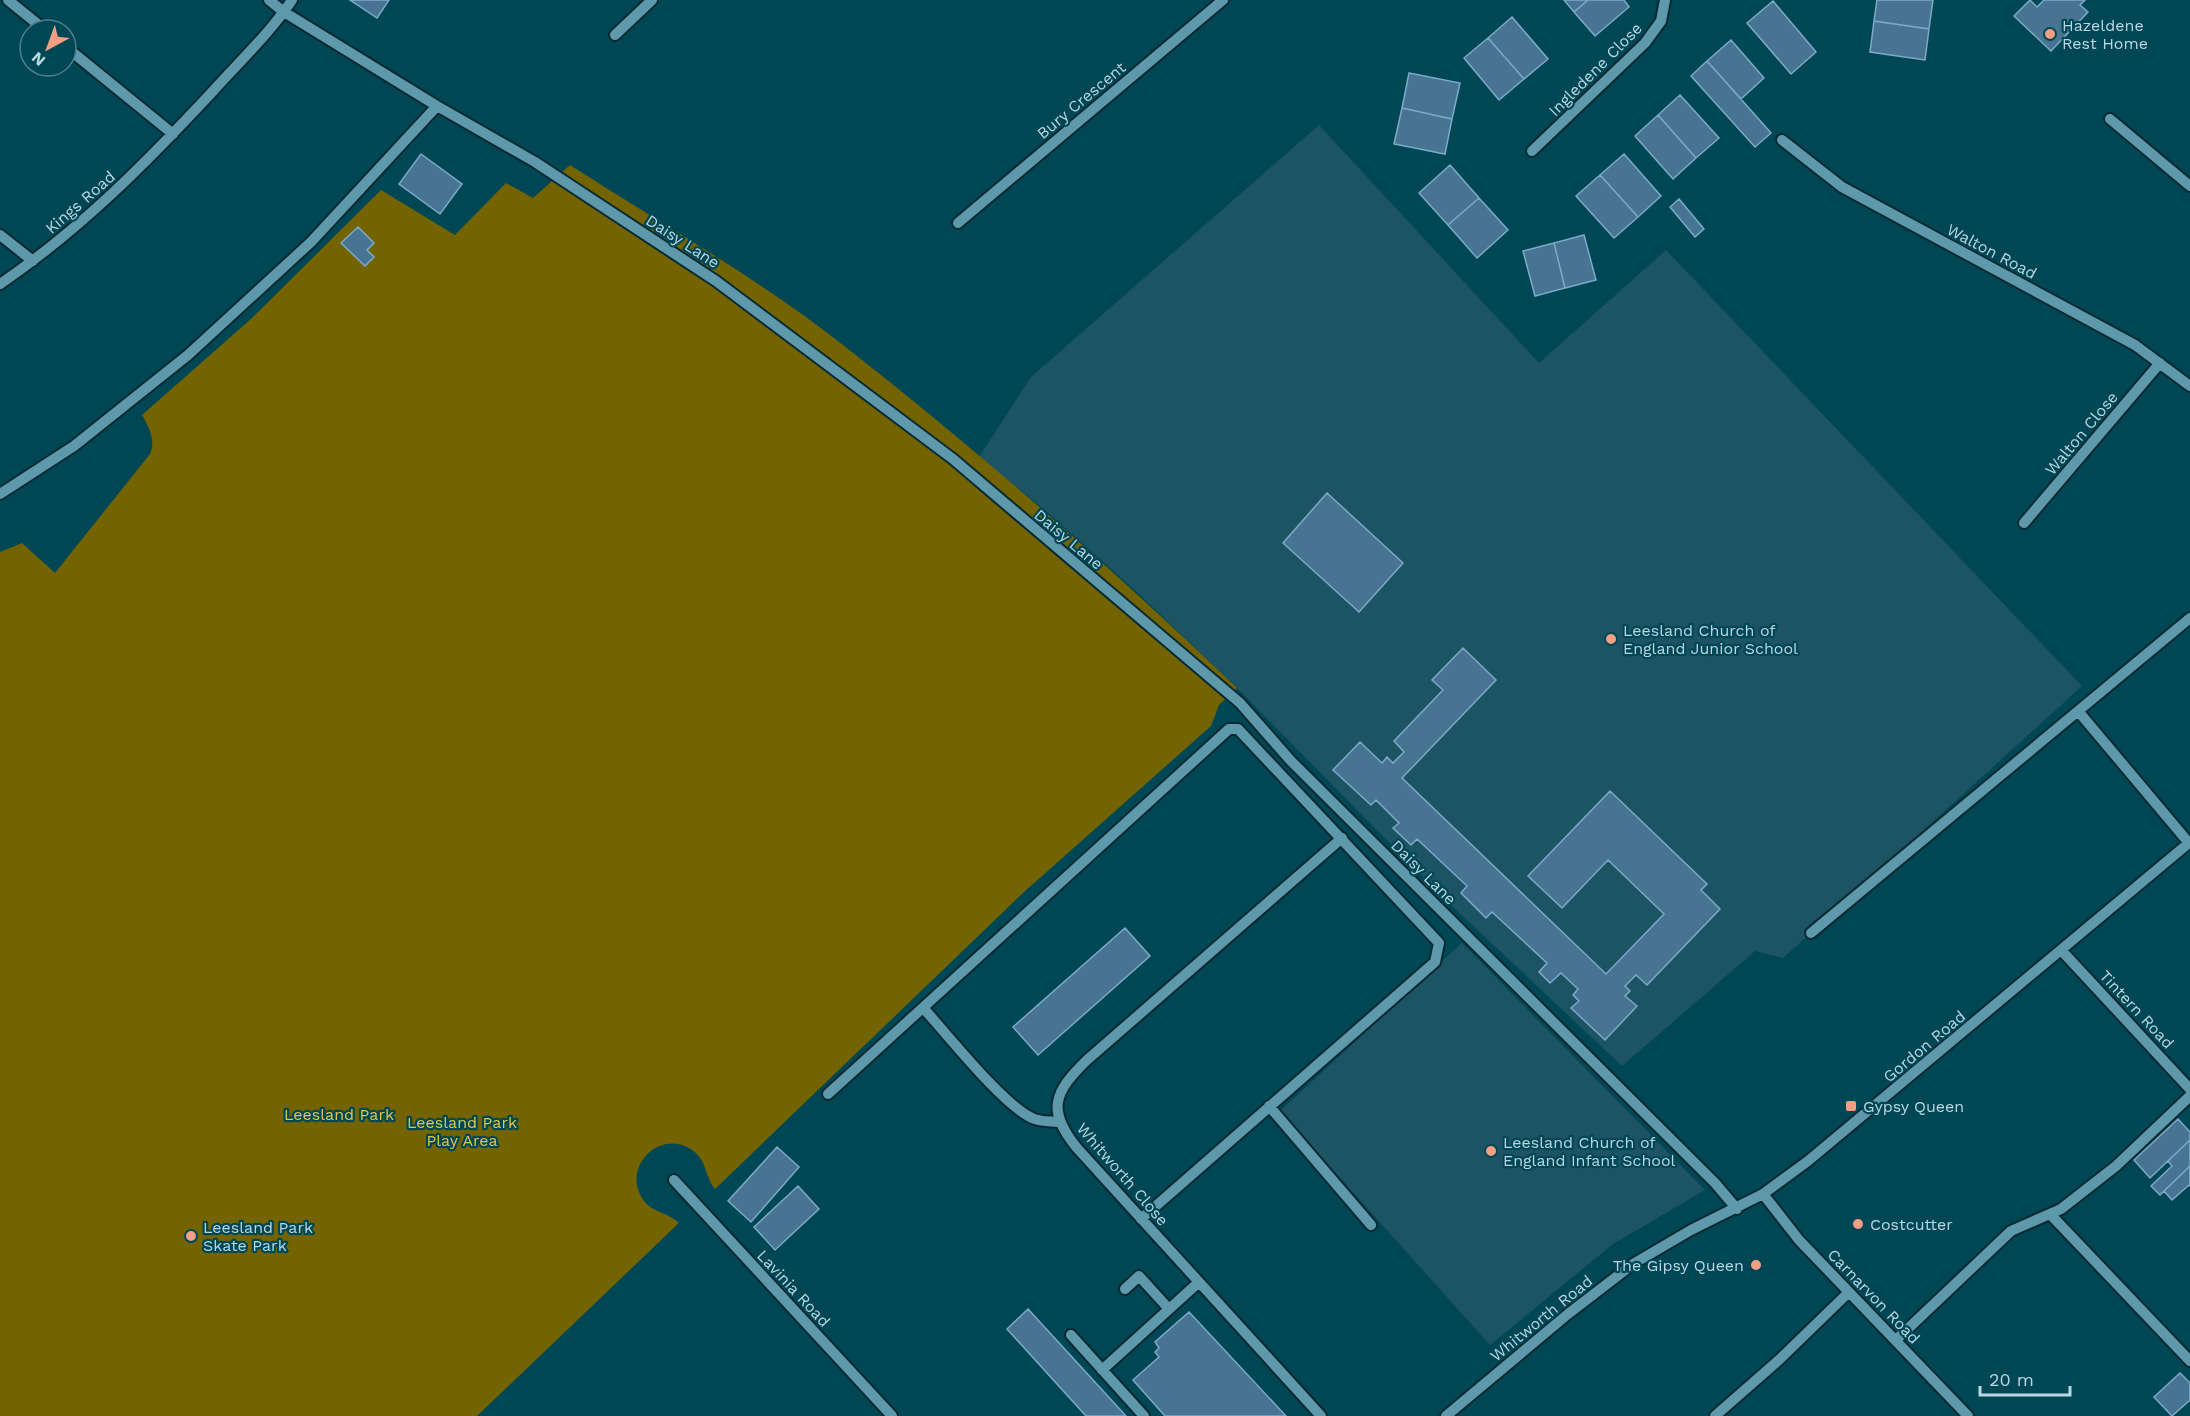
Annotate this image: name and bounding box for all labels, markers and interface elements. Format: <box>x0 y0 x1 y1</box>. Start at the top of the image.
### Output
place label: Hazeldene Rest Home <box>2062 16 2148 53</box>
north arrow <box>18 18 78 78</box>
street label: Ingledene Close <box>1545 19 1646 120</box>
marker: Hazeldene Rest Home <box>2043 27 2057 41</box>
text: N <box>28 48 49 70</box>
street label: Bury Crescent <box>1033 58 1130 143</box>
street label: Kings Road <box>42 167 119 238</box>
street label: Daisy Lane <box>642 211 723 272</box>
street label: Walton Road <box>1944 220 2040 283</box>
street label: Walton Close <box>2041 388 2122 479</box>
street label: Daisy Lane <box>1030 505 1107 574</box>
place label: Leesland Church of England Junior School <box>1623 621 1798 658</box>
marker: Leesland Church of England Junior School <box>1604 632 1618 646</box>
street label: Daisy Lane <box>1387 836 1460 909</box>
street label: Tintern Road <box>2095 966 2178 1053</box>
street label: Gordon Road <box>1879 1006 1969 1086</box>
place label: Gypsy Queen <box>1863 1097 1964 1116</box>
marker: Gypsy Queen <box>1844 1099 1858 1113</box>
park label: Leesland Park <box>284 1105 394 1124</box>
park label: Leesland Park Play Area <box>407 1113 517 1150</box>
street label: Whitworth Close <box>1073 1119 1173 1230</box>
place label: Leesland Church of England Infant School <box>1503 1133 1676 1170</box>
marker: Leesland Church of England Infant School <box>1484 1144 1498 1158</box>
place label: Costcutter <box>1870 1215 1953 1234</box>
marker: Costcutter <box>1851 1217 1865 1231</box>
place label: Leesland Park Skate Park <box>203 1218 313 1255</box>
marker: Leesland Park Skate Park <box>184 1229 198 1243</box>
street label: Carnarvon Road <box>1824 1245 1924 1348</box>
street label: Lavinia Road <box>753 1246 834 1331</box>
place label: The Gipsy Queen <box>1613 1256 1744 1275</box>
marker: The Gipsy Queen <box>1749 1258 1763 1272</box>
street label: Whitworth Road <box>1486 1271 1596 1365</box>
scale bar <box>1980 1359 2070 1397</box>
text: 20 m <box>1989 1369 2034 1390</box>

